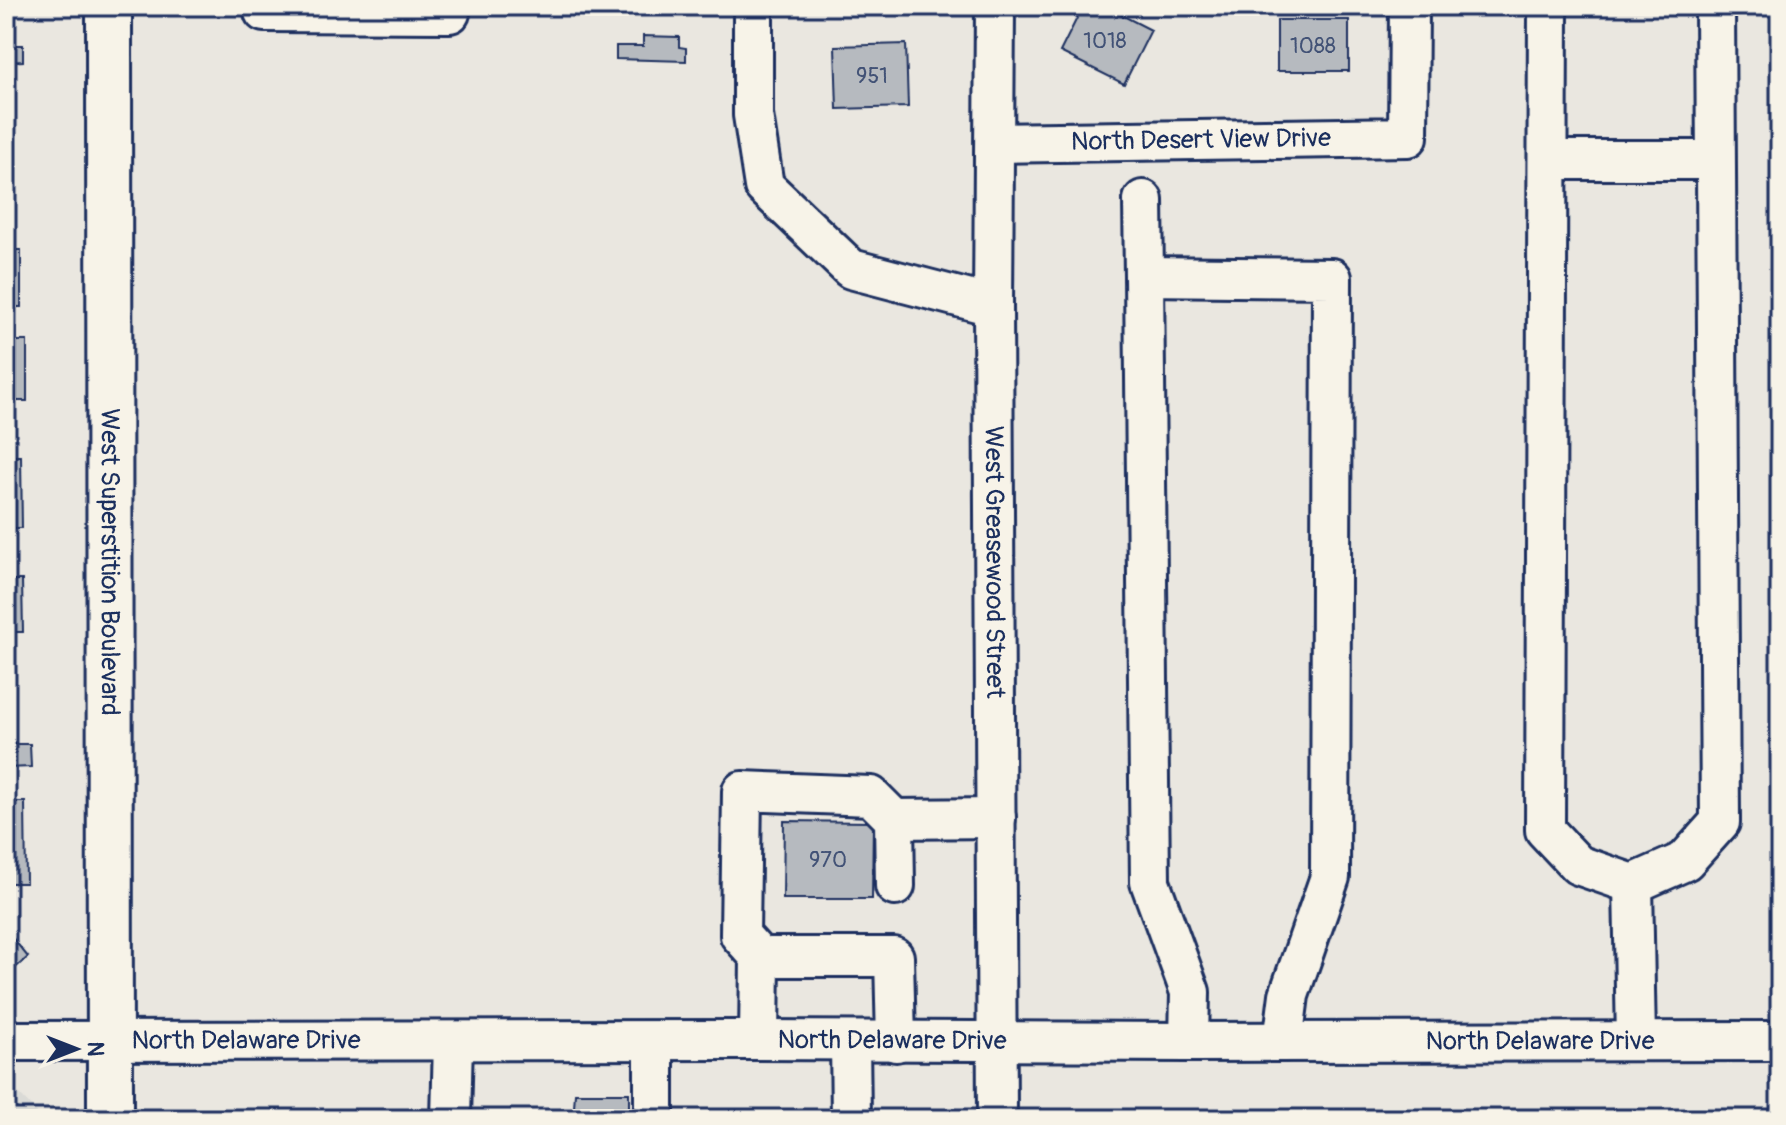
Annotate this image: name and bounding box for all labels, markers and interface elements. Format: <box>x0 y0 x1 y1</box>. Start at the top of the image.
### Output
house number: 1018 <box>1083 27 1127 55</box>
house number: 1088 <box>1290 32 1336 60</box>
house number: 951 <box>856 62 888 90</box>
street label: North Desert View Drive <box>1071 122 1331 158</box>
street label: West Superstition Boulevard <box>93 408 126 716</box>
street label: West Greasewood Street <box>978 426 1011 699</box>
house number: 970 <box>809 846 847 874</box>
north arrow <box>36 1009 116 1089</box>
street label: North Delaware Drive <box>777 1024 1007 1057</box>
street label: North Delaware Drive <box>131 1025 361 1057</box>
street label: North Delaware Drive <box>1425 1025 1655 1058</box>
text: N <box>81 1042 109 1057</box>

